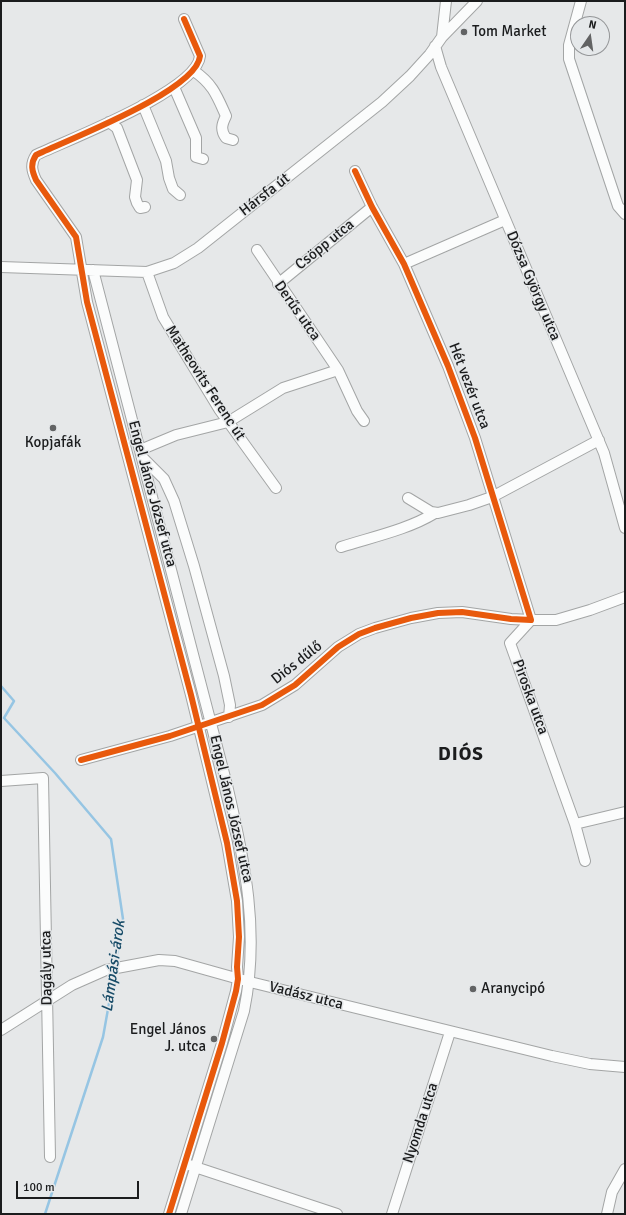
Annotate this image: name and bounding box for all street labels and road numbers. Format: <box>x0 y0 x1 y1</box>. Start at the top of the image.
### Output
street label: Hársfa út <box>236 170 294 220</box>
street label: Csöpp utca <box>292 216 358 274</box>
street label: Dózsa György utca <box>502 229 564 343</box>
street label: Derűs utca <box>270 278 324 344</box>
street label: Matheovits Ferenc út <box>161 322 249 444</box>
street label: Hét vezér utca <box>444 340 494 432</box>
street label: Engel János József utca <box>124 419 180 569</box>
street label: Diós dűlő <box>268 638 326 688</box>
street label: Piroska utca <box>508 657 552 737</box>
street label: Engel János József utca <box>205 733 257 885</box>
street label: Dagály utca <box>37 930 57 1006</box>
street label: Vadász utca <box>267 978 345 1014</box>
street label: Nyomda utca <box>400 1080 442 1166</box>

